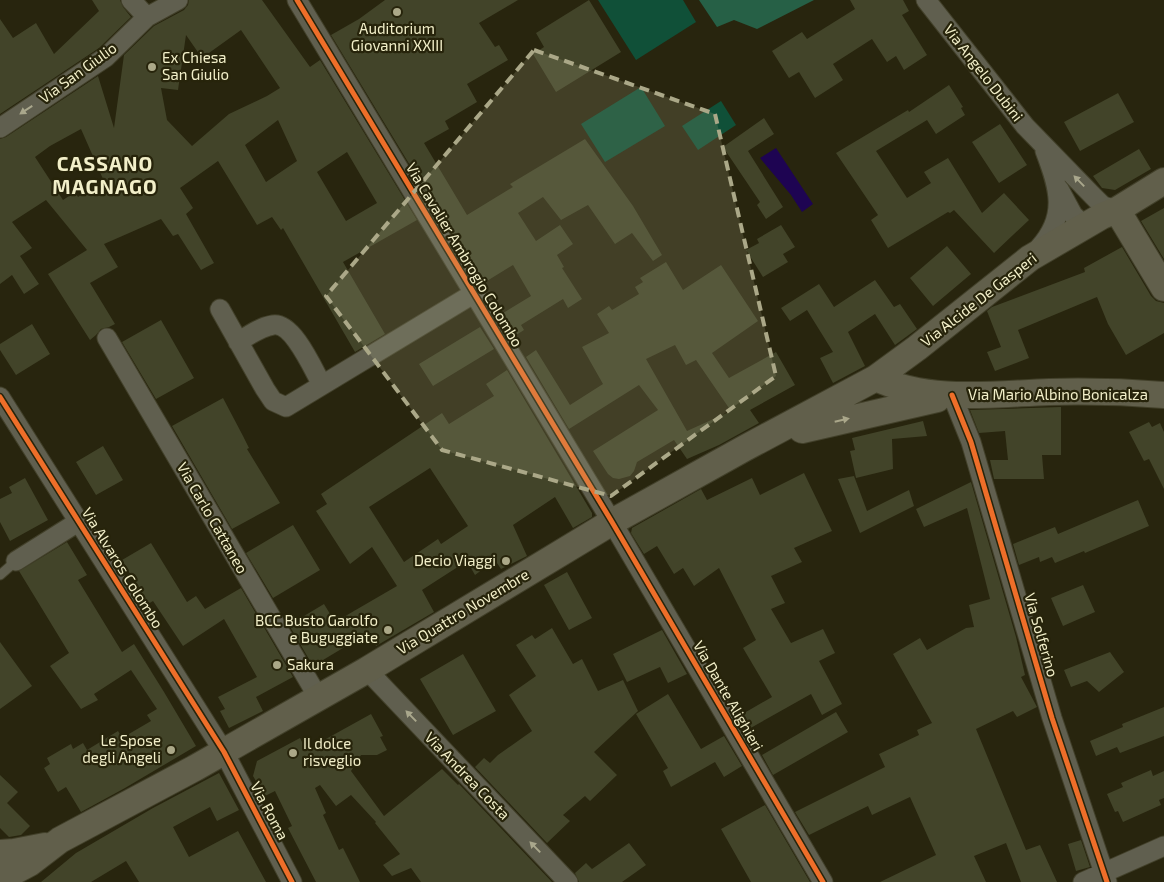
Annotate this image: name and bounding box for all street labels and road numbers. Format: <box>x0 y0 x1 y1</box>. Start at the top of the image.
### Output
street label: Via Angelo Dubini <box>940 20 1027 124</box>
street label: Via San Giulio <box>35 38 120 106</box>
street label: Via Cavalier Ambrogio Colombo <box>403 159 527 350</box>
street label: Via Alcide De Gasperi <box>917 248 1040 350</box>
street label: Via Mario Albino Bonicalza <box>968 385 1148 403</box>
street label: Via Carlo Cattaneo <box>174 459 252 576</box>
street label: Via Alvaros Colombo <box>78 504 167 631</box>
street label: Via Quattro Novembre <box>393 565 532 659</box>
street label: Via Solferino <box>1021 591 1063 679</box>
street label: Via Dante Alighieri <box>690 637 768 754</box>
street label: Via Andrea Costa <box>421 728 514 823</box>
street label: Via Roma <box>247 778 293 843</box>

